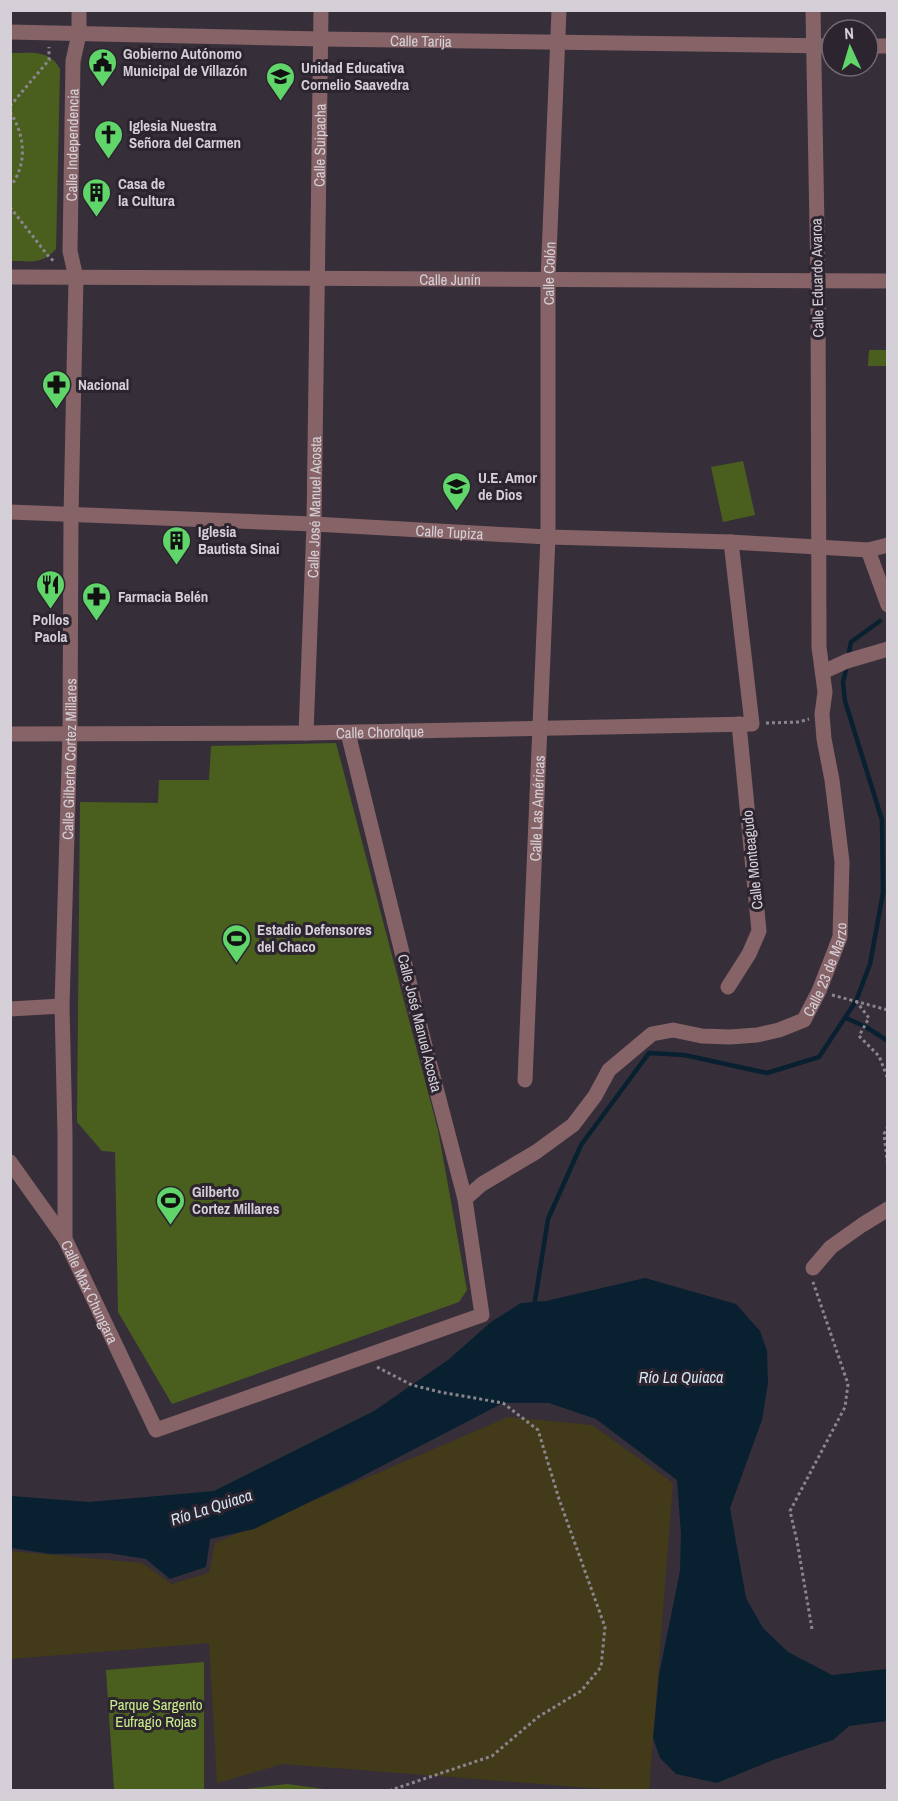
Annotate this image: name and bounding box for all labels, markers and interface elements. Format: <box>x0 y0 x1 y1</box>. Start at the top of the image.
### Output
north arrow <box>820 18 880 78</box>
text: N <box>843 22 854 44</box>
street label: Calle Tarija <box>390 29 452 51</box>
place label: Gobierno Autónomo Municipal de Villazón <box>123 43 247 81</box>
public building icon: Gobierno Autónomo Municipal de Villazón <box>86 46 118 88</box>
place label: Unidad Educativa Cornelio Saavedra <box>301 57 409 95</box>
school or university icon: Unidad Educativa Cornelio Saavedra <box>264 60 296 102</box>
street label: Calle Independencia <box>60 88 83 201</box>
street label: Calle Suipacha <box>308 103 330 187</box>
place label: Iglesia Nuestra Señora del Carmen <box>129 115 241 153</box>
church icon: Iglesia Nuestra Señora del Carmen <box>92 118 124 160</box>
place label: Casa de la Cultura <box>118 173 175 211</box>
building icon: Casa de la Cultura <box>81 176 113 218</box>
street label: Calle Eduardo Avaroa <box>805 218 829 338</box>
street label: Calle Colón <box>538 241 560 305</box>
street label: Calle Junín <box>419 268 481 290</box>
pharmacy icon: Nacional <box>41 368 73 410</box>
place label: Nacional <box>78 374 129 395</box>
street label: Calle José Manuel Acosta <box>301 436 326 578</box>
place label: U.E. Amor de Dios <box>478 467 537 505</box>
school or university icon: U.E. Amor de Dios <box>441 470 473 512</box>
street label: Calle Tupiza <box>415 519 484 544</box>
place label: Iglesia Bautista Sinai <box>198 521 279 559</box>
building icon: Iglesia Bautista Sinai <box>161 524 193 566</box>
restaurant icon: Pollos Paola <box>35 568 67 610</box>
pharmacy icon: Farmacia Belén <box>81 580 113 622</box>
place label: Farmacia Belén <box>118 586 208 607</box>
place label: Pollos Paola <box>33 609 70 647</box>
street label: Calle Gilberto Cortez Millares <box>56 678 81 840</box>
street label: Calle Chorolque <box>336 720 424 743</box>
street label: Calle Las Américas <box>524 755 549 862</box>
street label: Calle Monteagudo <box>736 809 768 911</box>
place label: Estadio Defensores del Chaco <box>257 919 372 957</box>
sports icon: Estadio Defensores del Chaco <box>220 922 252 964</box>
street label: Calle 23 de Marzo <box>797 922 851 1020</box>
street label: Calle José Manuel Acosta <box>393 952 447 1094</box>
place label: Gilberto Cortez Millares <box>192 1181 280 1219</box>
sports icon: Gilberto Cortez Millares <box>155 1184 187 1226</box>
street label: Calle Max Chungara <box>56 1237 124 1347</box>
water label: Río La Quiaca <box>639 1366 723 1388</box>
water label: Río La Quiaca <box>167 1483 255 1531</box>
park label: Parque Sargento Eufragio Rojas <box>109 1694 203 1732</box>

